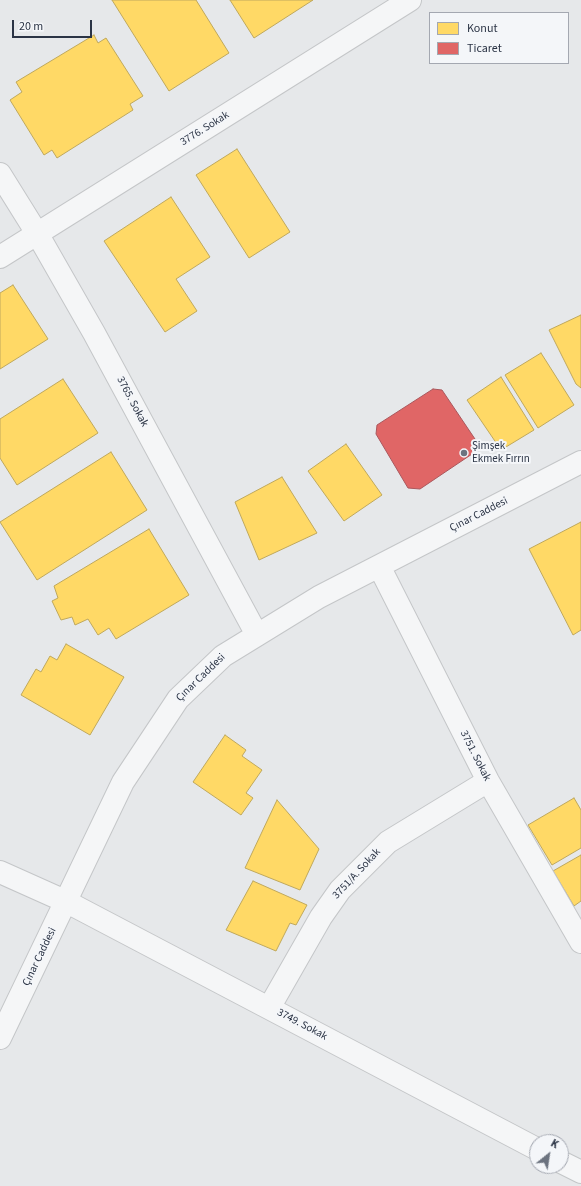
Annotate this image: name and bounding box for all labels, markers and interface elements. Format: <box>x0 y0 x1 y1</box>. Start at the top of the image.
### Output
scale bar <box>14 12 94 38</box>
legend <box>429 12 569 64</box>
text: 20 m <box>19 18 43 35</box>
text: Konut <box>467 20 498 37</box>
text: Ticaret <box>467 40 502 57</box>
street label: 3776. Sokak <box>178 109 232 149</box>
street label: 3765. Sokak <box>113 375 151 429</box>
place label: Şimşek Ekmek Fırrın <box>472 440 530 466</box>
marker: Şimşek Ekmek Fırrın <box>459 448 469 458</box>
street label: Çınar Caddesi <box>448 495 510 535</box>
street label: Çınar Caddesi <box>174 651 228 705</box>
street label: 3751. Sokak <box>457 729 493 783</box>
street label: 3751/A. Sokak <box>330 846 384 902</box>
street label: Çınar Caddesi <box>20 926 60 988</box>
street label: 3749. Sokak <box>275 1006 329 1044</box>
north arrow <box>529 1134 569 1174</box>
text: K <box>548 1136 561 1152</box>

